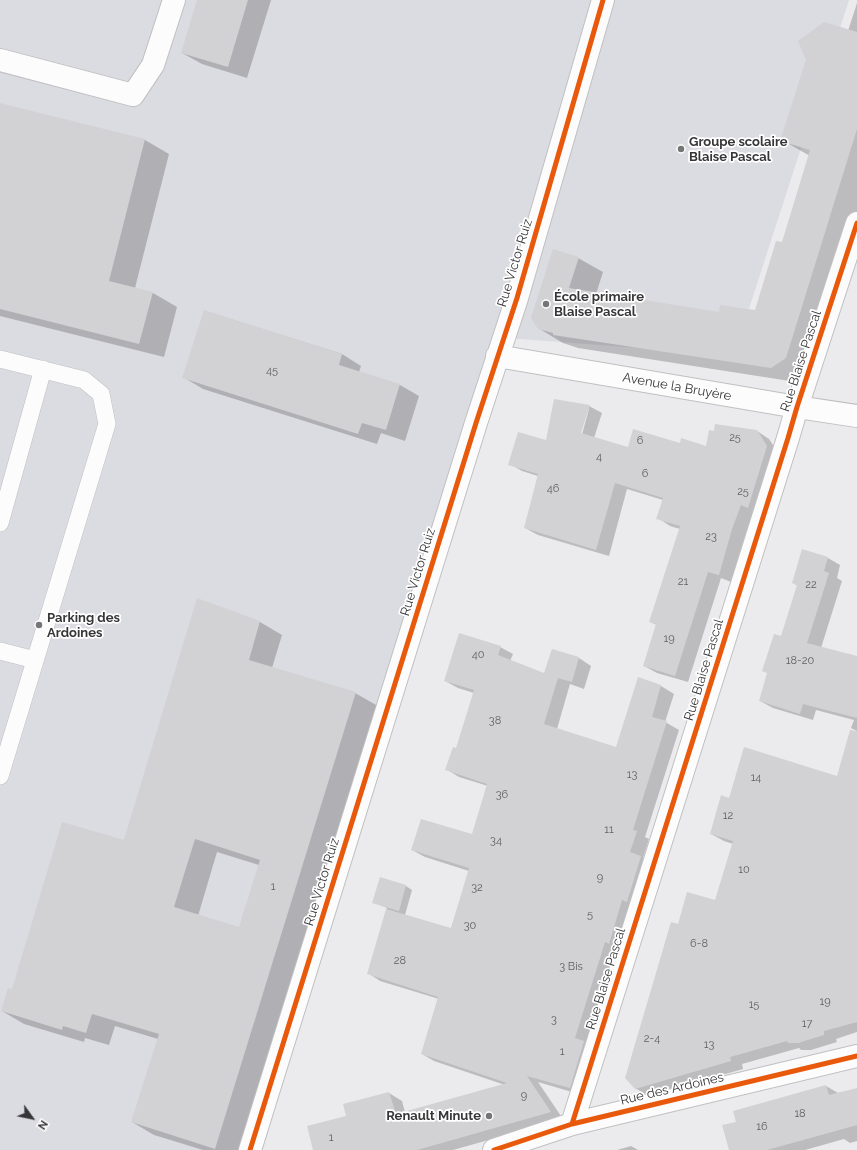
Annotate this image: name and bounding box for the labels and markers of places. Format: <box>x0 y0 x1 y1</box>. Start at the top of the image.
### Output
place label: Groupe scolaire Blaise Pascal <box>689 134 788 165</box>
marker: Groupe scolaire Blaise Pascal <box>676 144 686 154</box>
place label: École primaire Blaise Pascal <box>554 289 644 320</box>
marker: École primaire Blaise Pascal <box>541 299 551 309</box>
place label: Parking des Ardoines <box>47 610 120 641</box>
marker: Parking des Ardoines <box>34 620 44 630</box>
place label: Renault Minute <box>386 1108 481 1124</box>
marker: Renault Minute <box>484 1111 494 1121</box>

